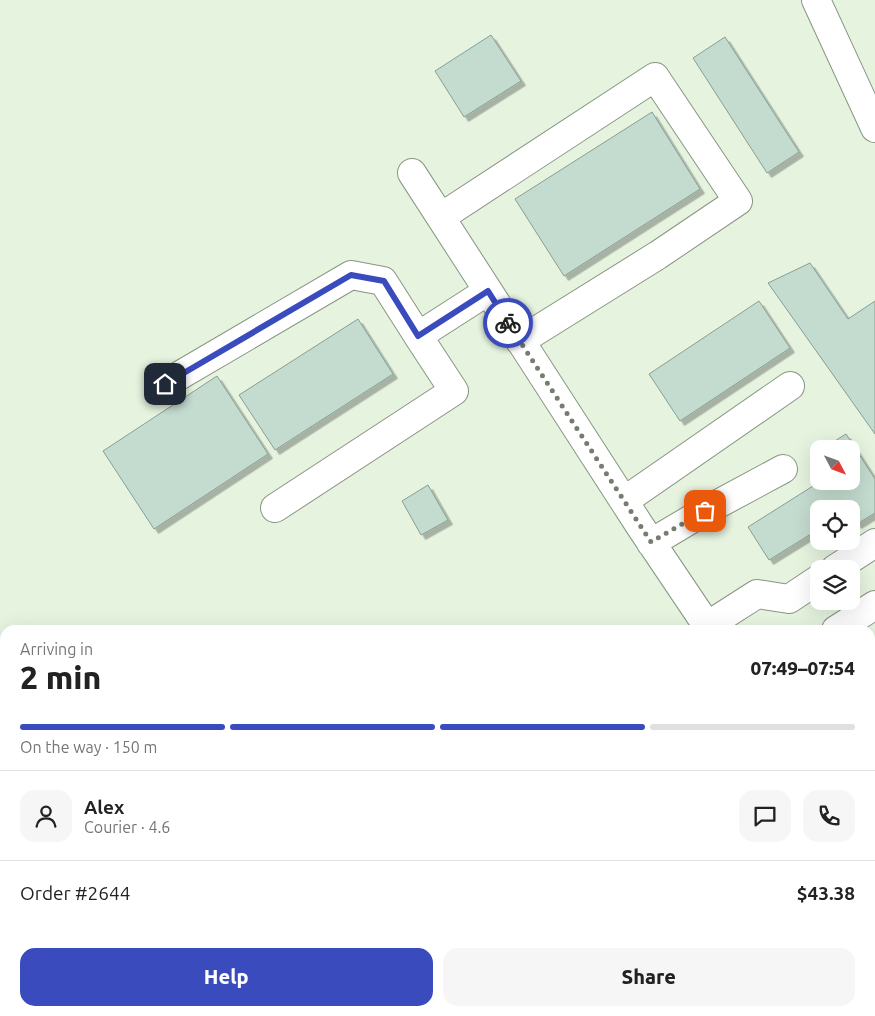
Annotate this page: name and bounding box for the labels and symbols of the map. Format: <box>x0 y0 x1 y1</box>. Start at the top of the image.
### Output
courier <box>483 298 533 348</box>
pin <box>144 363 186 405</box>
north arrow <box>810 440 860 490</box>
pin <box>684 490 726 532</box>

